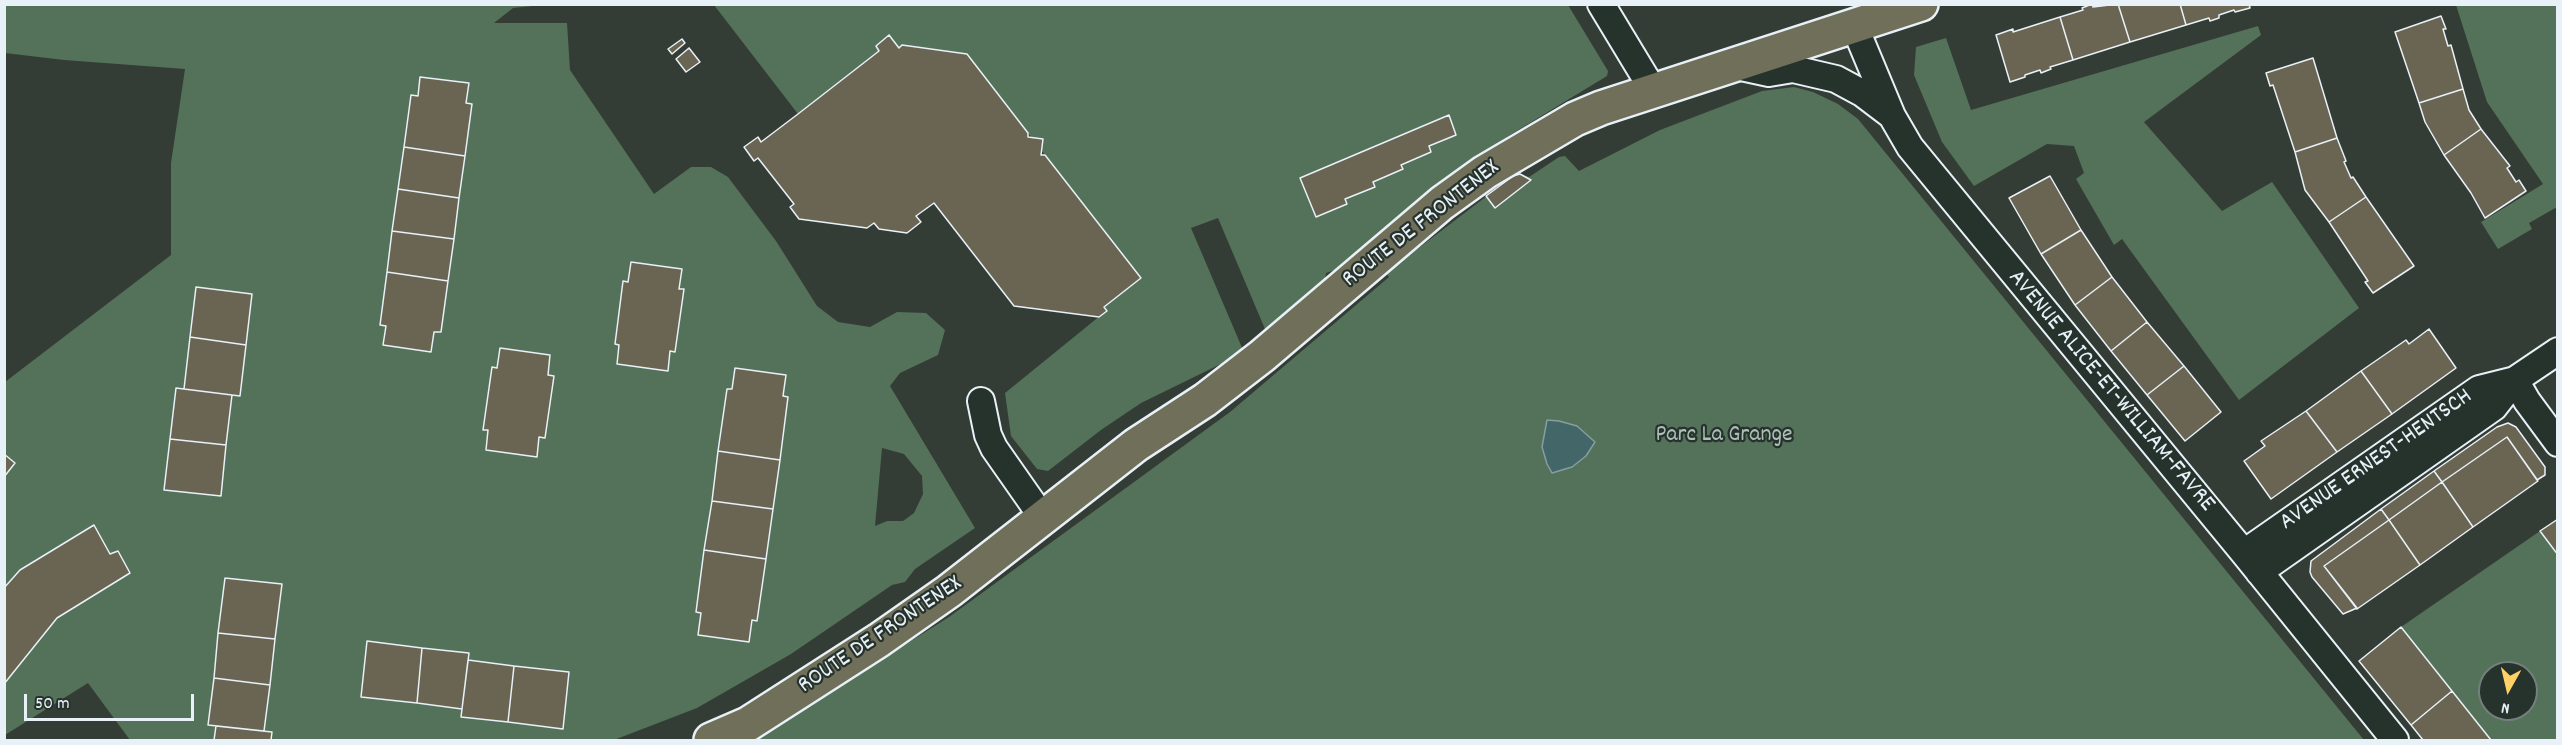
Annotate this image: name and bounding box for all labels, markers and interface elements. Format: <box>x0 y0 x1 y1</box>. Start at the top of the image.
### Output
street label: ROUTE DE FRONTENEX <box>1338 155 1506 295</box>
street label: AVENUE ALICE-ET-WILLIAM-FAVRE <box>2000 265 2220 519</box>
street label: AVENUE ERNEST-HENTSCH <box>2275 384 2479 538</box>
park label: Parc La Grange <box>1655 423 1793 451</box>
street label: ROUTE DE FRONTENEX <box>794 571 968 701</box>
north arrow <box>2478 661 2538 721</box>
scale bar <box>27 682 196 720</box>
text: 50 m <box>35 692 70 717</box>
text: N <box>2500 695 2511 719</box>

